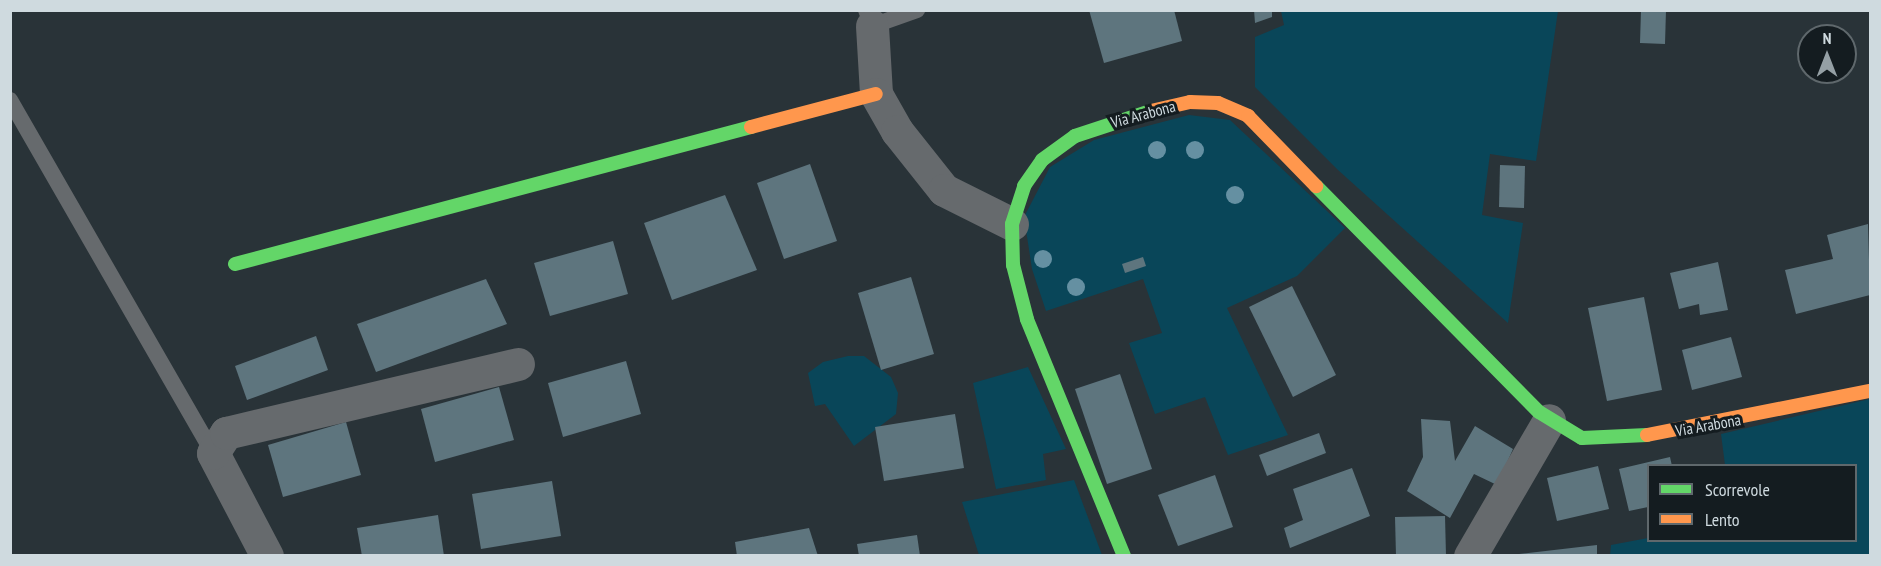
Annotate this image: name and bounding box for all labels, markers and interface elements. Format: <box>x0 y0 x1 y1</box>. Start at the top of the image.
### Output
north arrow <box>1797 24 1857 84</box>
text: N <box>1823 28 1831 48</box>
street label: Via Arabona <box>1108 96 1178 132</box>
street label: Via Arabona <box>1674 410 1742 440</box>
legend <box>1647 464 1857 542</box>
text: Scorrevole <box>1705 478 1770 501</box>
text: Lento <box>1705 508 1740 531</box>

